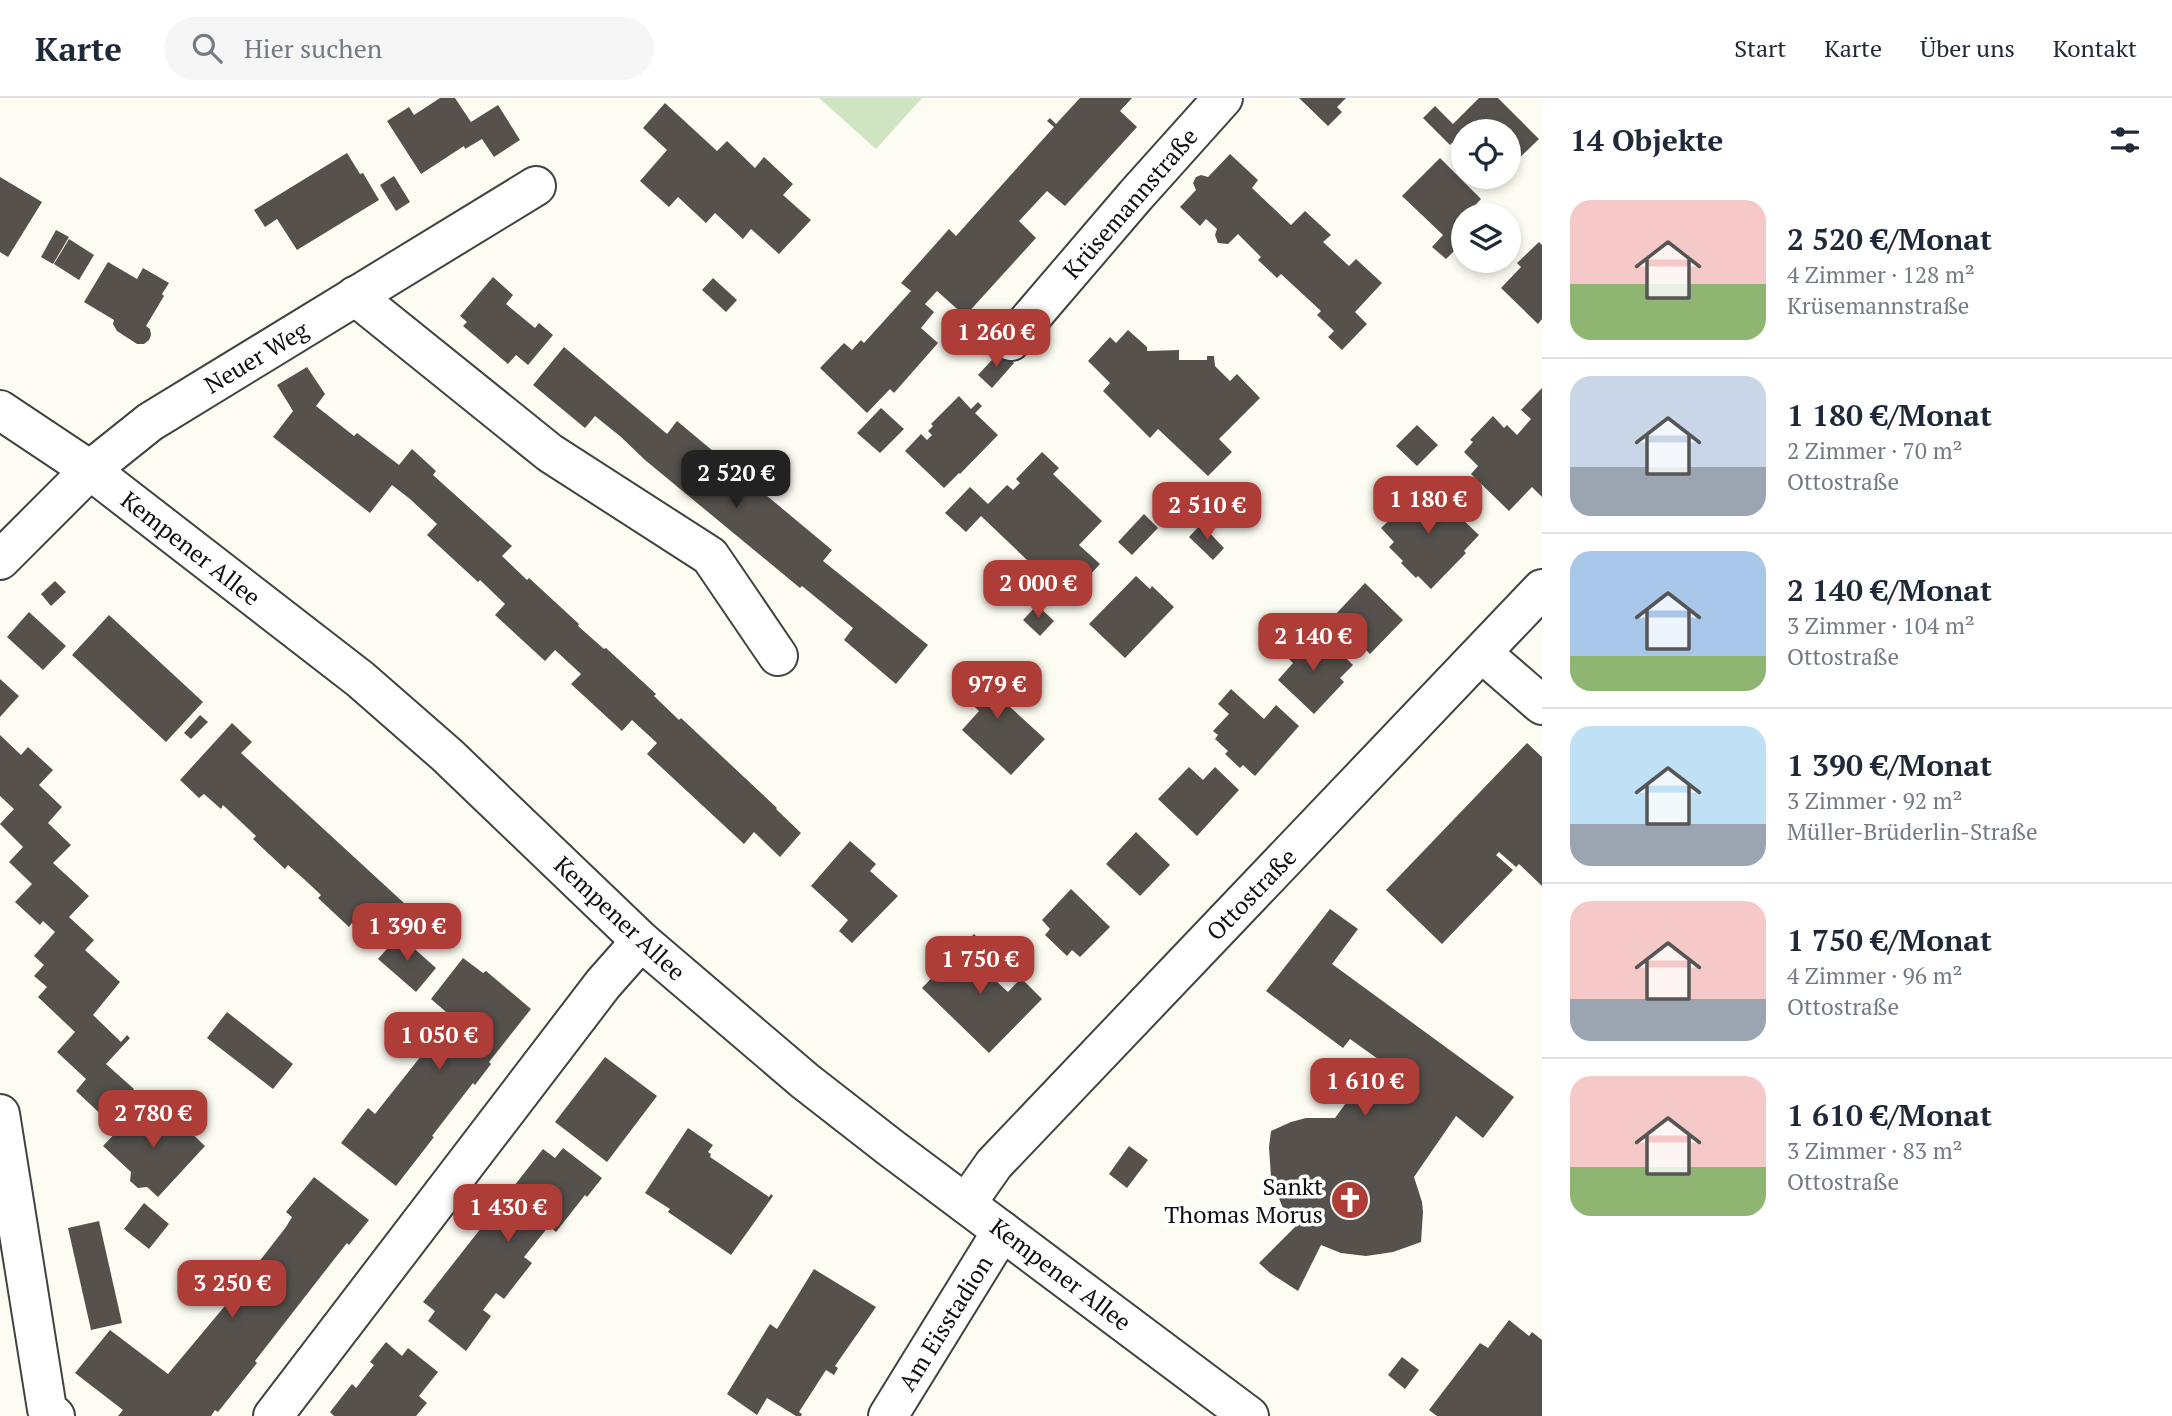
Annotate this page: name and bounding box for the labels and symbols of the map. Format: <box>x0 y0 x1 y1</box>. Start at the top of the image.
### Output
street label: Krüsemannstraße <box>1055 121 1205 285</box>
pin: 1 260 € <box>931 310 1061 369</box>
street label: Neuer Weg <box>198 313 314 401</box>
pin: 2 520 € <box>671 450 801 510</box>
pin: 1 180 € <box>1363 476 1493 536</box>
pin: 2 510 € <box>1142 482 1272 542</box>
street label: Kempener Allee <box>115 483 267 613</box>
pin: 2 000 € <box>973 560 1103 620</box>
pin: 2 140 € <box>1248 614 1378 673</box>
pin: 979 € <box>948 662 1046 721</box>
street label: Ottostraße <box>1199 841 1303 947</box>
street label: Kempener Allee <box>547 849 693 987</box>
pin: 1 390 € <box>342 904 472 963</box>
pin: 1 750 € <box>915 936 1045 996</box>
pin: 1 050 € <box>374 1012 504 1072</box>
pin: 1 610 € <box>1300 1058 1430 1118</box>
pin: 2 780 € <box>88 1090 218 1150</box>
place label: Sankt Thomas Morus <box>1164 1170 1323 1230</box>
church icon: Sankt Thomas Morus <box>1329 1179 1371 1221</box>
pin: 1 430 € <box>443 1184 573 1244</box>
street label: Kempener Allee <box>984 1210 1138 1338</box>
street label: Am Eisstadion <box>891 1249 999 1397</box>
pin: 3 250 € <box>167 1260 297 1320</box>

